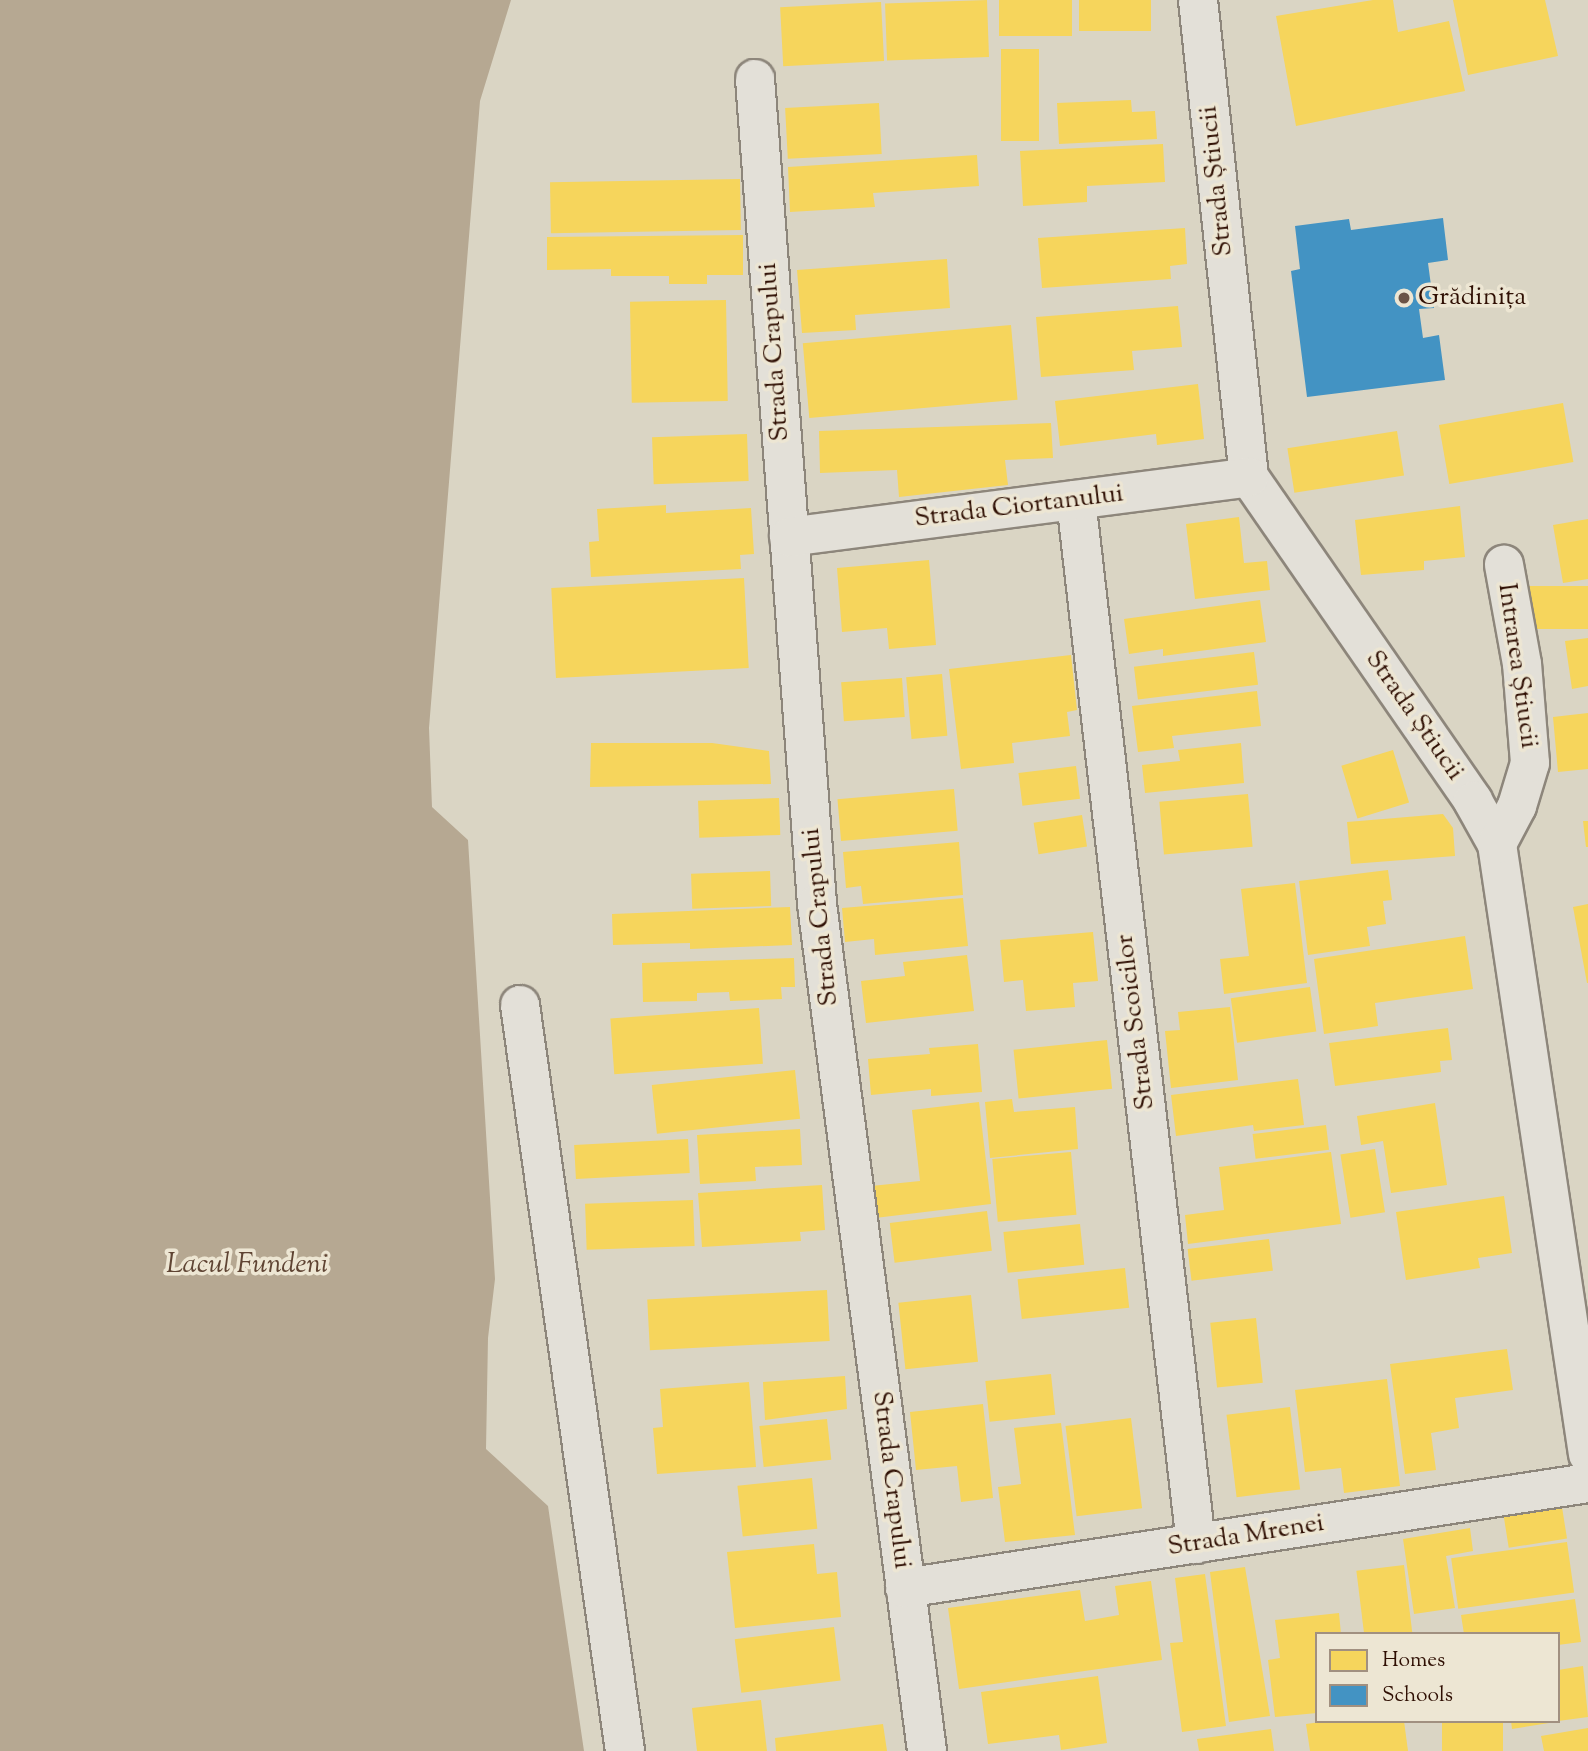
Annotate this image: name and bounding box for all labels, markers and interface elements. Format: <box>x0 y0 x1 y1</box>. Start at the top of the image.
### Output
street label: Strada Știucii <box>1194 104 1240 258</box>
street label: Strada Crapului <box>753 262 797 442</box>
place label: Grădinița <box>1418 282 1526 314</box>
marker: Grădinița <box>1396 290 1412 306</box>
street label: Strada Ciortanului <box>913 479 1125 535</box>
street label: Intrarea Știucii <box>1490 581 1544 751</box>
street label: Strada Știucii <box>1358 645 1470 787</box>
street label: Strada Crapului <box>796 826 846 1008</box>
street label: Strada Scoicilor <box>1110 932 1162 1112</box>
water label: Lacul Fundeni <box>166 1248 328 1282</box>
street label: Strada Crapului <box>865 1389 917 1571</box>
street label: Strada Mrenei <box>1166 1508 1326 1564</box>
legend <box>1315 1632 1560 1723</box>
text: Homes <box>1382 1646 1445 1676</box>
text: Schools <box>1382 1681 1453 1711</box>

